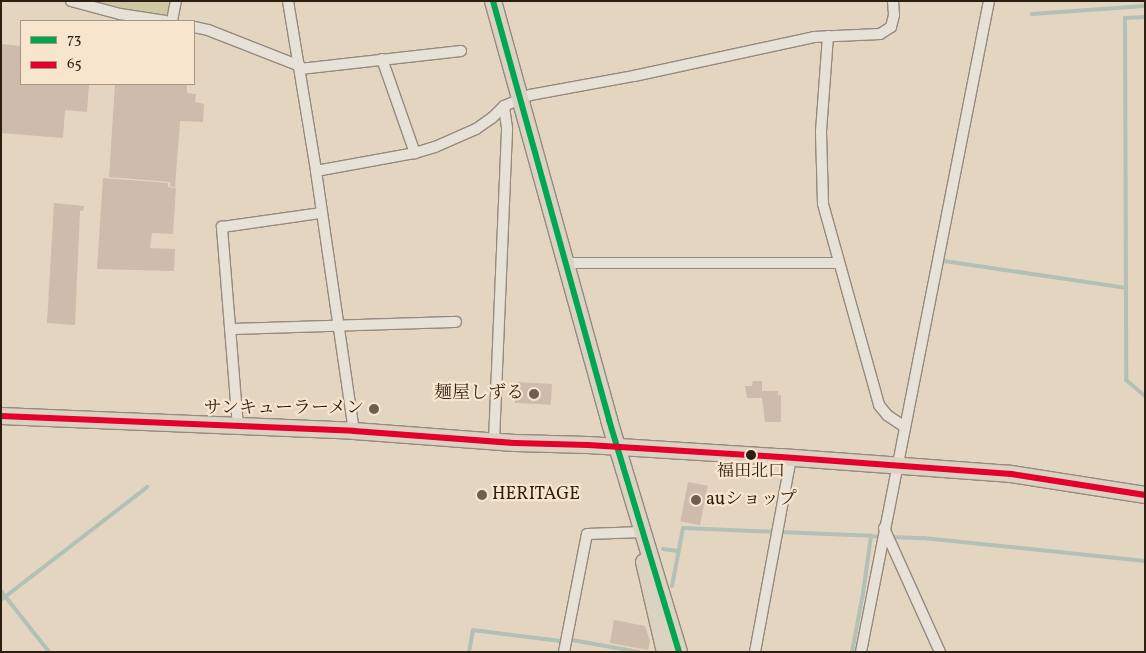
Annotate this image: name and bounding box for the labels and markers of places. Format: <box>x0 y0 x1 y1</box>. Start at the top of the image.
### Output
place label: 麺屋しずる <box>434 383 524 405</box>
marker: 麺屋しずる <box>528 388 540 400</box>
place label: サンキューラーメン <box>202 398 364 420</box>
marker: サンキューラーメン <box>368 403 380 415</box>
marker: 福田北口 <box>746 450 756 460</box>
place label: 福田北口 <box>717 462 785 482</box>
place label: HERITAGE <box>492 484 580 506</box>
marker: HERITAGE <box>476 489 488 501</box>
place label: auショップ <box>706 489 797 511</box>
marker: auショップ <box>690 494 702 506</box>

